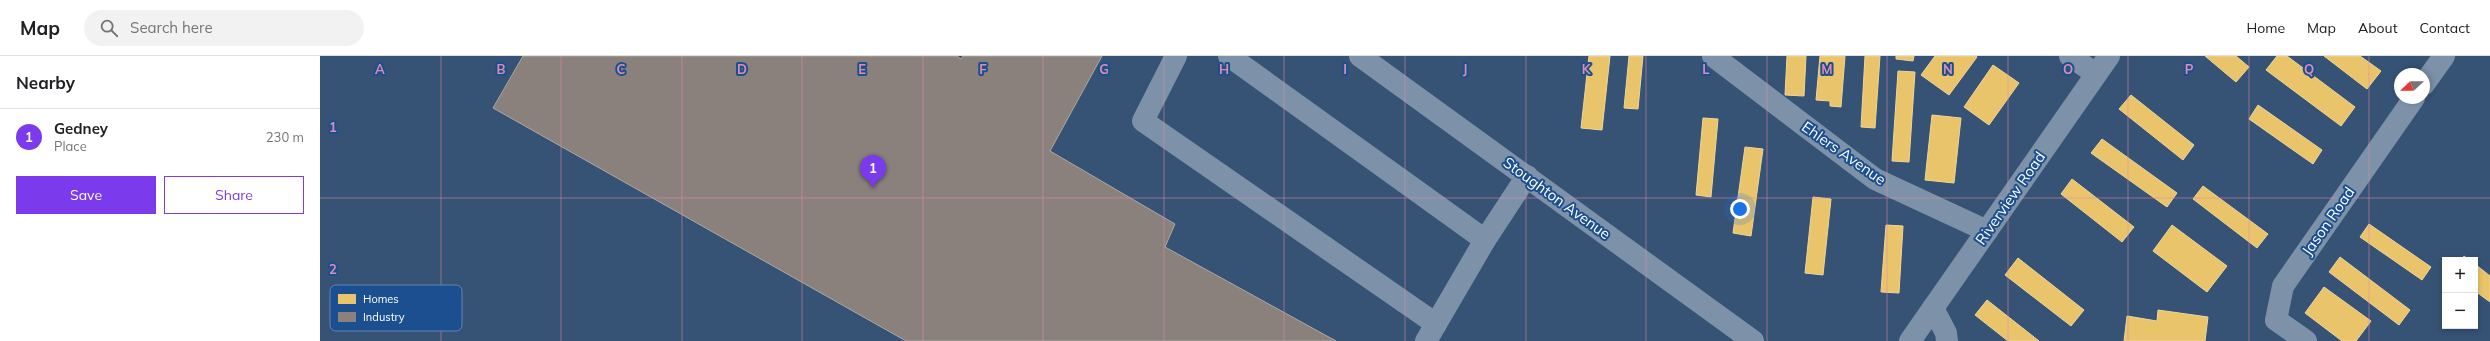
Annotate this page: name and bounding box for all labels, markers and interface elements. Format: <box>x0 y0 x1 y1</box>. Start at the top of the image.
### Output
search box <box>84 10 364 46</box>
text: Map <box>20 16 60 40</box>
icon: search <box>98 17 120 39</box>
text: Search here <box>130 18 213 37</box>
text: Home <box>2246 19 2285 37</box>
text: Map <box>2307 19 2336 37</box>
text: About <box>2358 19 2398 37</box>
text: Contact <box>2420 19 2470 37</box>
text: A <box>375 61 385 77</box>
text: B <box>497 61 506 77</box>
text: C <box>617 61 626 77</box>
text: D <box>737 61 747 77</box>
text: E <box>858 61 866 77</box>
text: F <box>979 61 987 77</box>
text: G <box>1099 61 1109 77</box>
text: H <box>1219 61 1229 77</box>
text: I <box>1343 61 1347 77</box>
text: J <box>1463 61 1467 77</box>
text: K <box>1582 61 1592 77</box>
text: L <box>1702 61 1710 77</box>
text: M <box>1821 61 1833 77</box>
text: N <box>1943 61 1953 77</box>
text: O <box>2063 61 2073 77</box>
text: P <box>2185 61 2194 77</box>
text: Q <box>2304 61 2314 77</box>
north arrow <box>2394 68 2430 104</box>
text: Nearby <box>16 72 75 93</box>
street label: Ehlers Avenue <box>1798 117 1890 189</box>
text: Gedney <box>54 119 108 138</box>
text: 1 <box>329 119 337 135</box>
text: 1 <box>25 129 33 145</box>
text: 230 m <box>266 129 304 145</box>
text: Place <box>54 138 87 154</box>
street label: Riverview Road <box>1971 148 2049 248</box>
street label: Stoughton Avenue <box>1500 153 1614 243</box>
pin: 1 <box>860 155 886 188</box>
button: Save <box>16 176 156 214</box>
button: Share <box>164 176 304 214</box>
street label: Jason Road <box>2297 183 2359 259</box>
your location <box>1730 199 1750 219</box>
map controls <box>2442 257 2478 329</box>
button: + <box>2442 257 2478 293</box>
text: 2 <box>329 261 337 277</box>
legend <box>330 285 462 331</box>
text: Homes <box>363 292 399 306</box>
button: − <box>2442 293 2478 329</box>
text: Industry <box>363 310 405 324</box>

